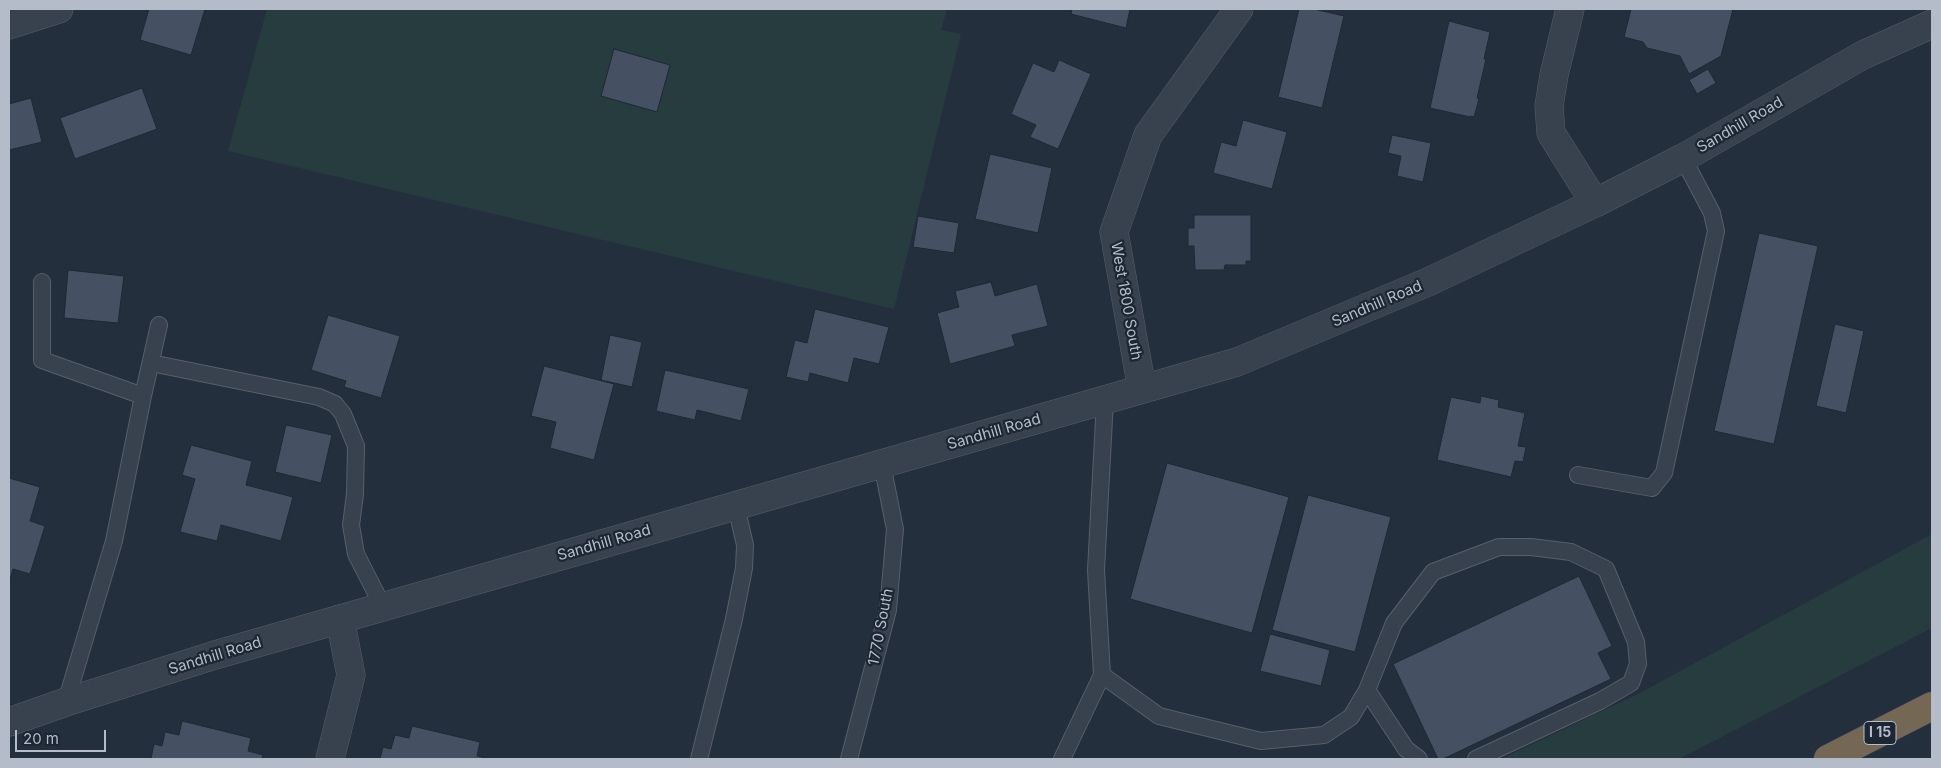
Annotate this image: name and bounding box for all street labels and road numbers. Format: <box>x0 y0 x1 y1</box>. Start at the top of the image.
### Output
street label: Sandhill Road <box>1694 93 1786 157</box>
street label: West 1800 South <box>1107 241 1145 361</box>
street label: Sandhill Road <box>1329 277 1425 331</box>
street label: Sandhill Road <box>945 410 1043 454</box>
street label: Sandhill Road <box>555 521 653 565</box>
street label: 1770 South <box>865 587 897 667</box>
street label: Sandhill Road <box>166 633 264 679</box>
road number: I 15 <box>1864 721 1896 744</box>

